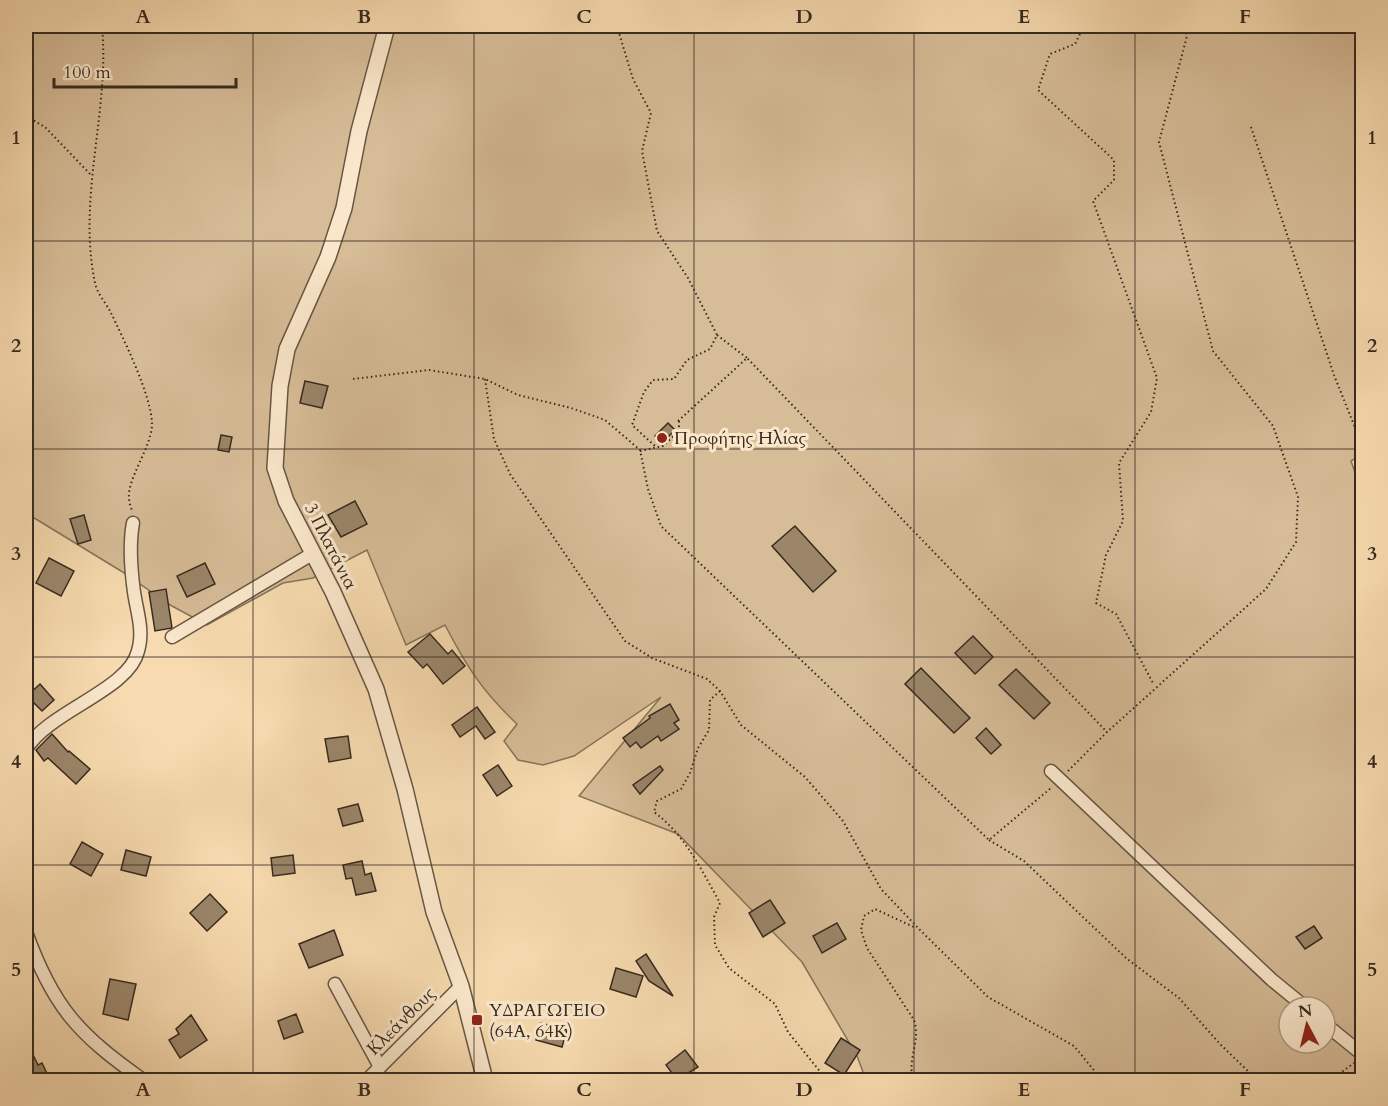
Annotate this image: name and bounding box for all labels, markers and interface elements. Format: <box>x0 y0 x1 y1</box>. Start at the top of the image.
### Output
text: A <box>135 3 151 30</box>
text: B <box>357 3 371 30</box>
text: C <box>576 3 592 30</box>
text: D <box>795 3 813 30</box>
text: E <box>1018 3 1030 30</box>
text: F <box>1239 3 1251 30</box>
scale bar <box>54 51 236 89</box>
text: 100 m <box>63 60 111 85</box>
text: 1 <box>11 124 21 151</box>
text: 1 <box>1367 124 1377 151</box>
text: 2 <box>11 332 21 359</box>
text: 2 <box>1367 332 1377 359</box>
place label: Προφήτης Ηλίας <box>674 426 807 451</box>
marker: Προφήτης Ηλίας <box>655 431 669 445</box>
street label: 3 Πλατάνια <box>298 499 363 594</box>
text: 3 <box>11 540 21 567</box>
text: 3 <box>1367 540 1377 567</box>
text: 4 <box>11 748 21 775</box>
text: 4 <box>1367 748 1377 775</box>
text: 5 <box>11 956 21 983</box>
text: 5 <box>1367 956 1377 983</box>
street label: Κλεάνθους <box>362 981 441 1061</box>
north arrow <box>1277 995 1337 1055</box>
place label: ΥΔΡΑΓΩΓΕΙΟ (64Α, 64Κ) <box>489 998 605 1044</box>
text: N <box>1297 999 1314 1023</box>
marker: ΥΔΡΑΓΩΓΕΙΟ (64Α, 64Κ) <box>470 1013 484 1027</box>
text: A <box>135 1076 151 1103</box>
text: B <box>357 1076 371 1103</box>
text: C <box>576 1076 592 1103</box>
text: D <box>795 1076 813 1103</box>
text: E <box>1018 1076 1030 1103</box>
text: F <box>1239 1076 1251 1103</box>

